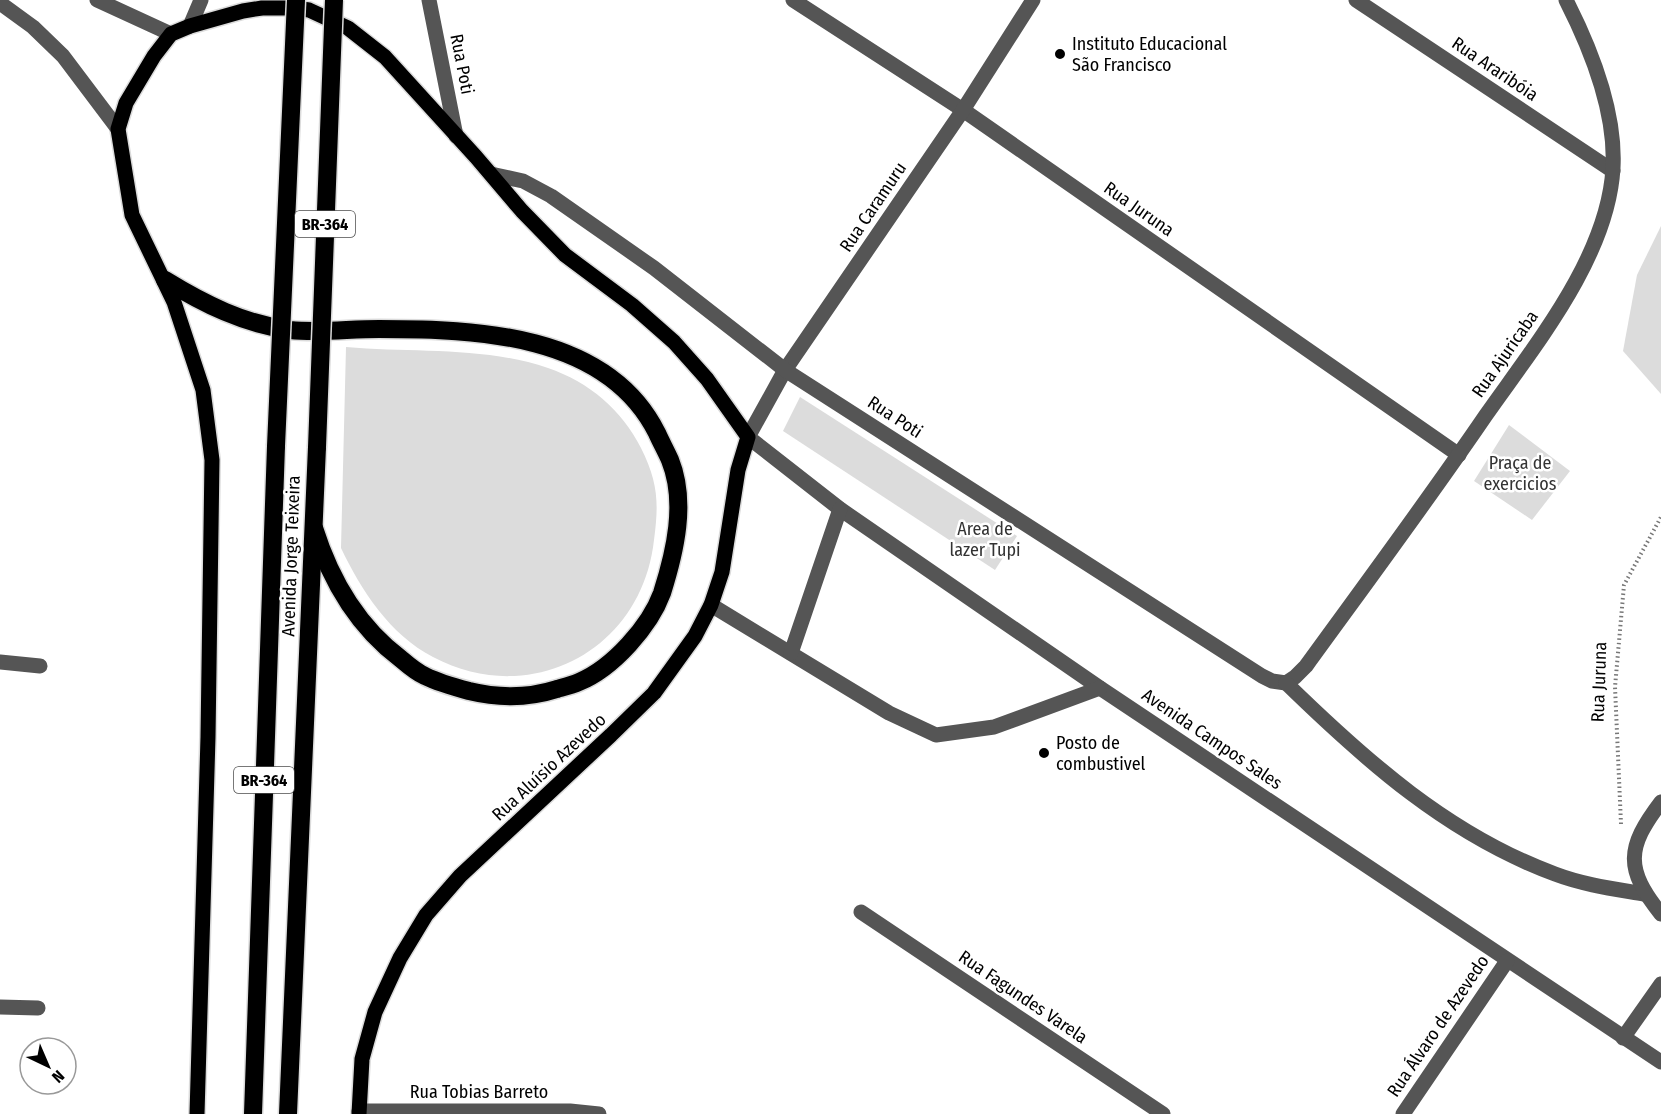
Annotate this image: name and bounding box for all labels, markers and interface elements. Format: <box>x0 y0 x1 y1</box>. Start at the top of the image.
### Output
street label: Rua Poti <box>445 32 479 96</box>
street label: Rua Araribóia <box>1448 32 1543 106</box>
place label: Instituto Educacional São Francisco <box>1072 33 1227 76</box>
marker: Instituto Educacional São Francisco <box>1053 47 1067 61</box>
street label: Rua Caramuru <box>835 158 911 256</box>
street label: Rua Juruna <box>1100 177 1178 241</box>
road number: BR-364 <box>295 211 355 237</box>
street label: Rua Ajuricaba <box>1467 306 1543 402</box>
street label: Rua Poti <box>863 391 927 443</box>
park label: Praça de exercicios <box>1484 452 1557 495</box>
street label: Avenida Jorge Teixeira <box>277 475 305 637</box>
park label: Area de lazer Tupi <box>949 518 1021 561</box>
street label: Rua Juruna <box>1587 641 1611 723</box>
street label: Avenida Campos Sales <box>1138 684 1287 794</box>
street label: Rua Aluísio Azevedo <box>488 709 610 825</box>
place label: Posto de combustivel <box>1056 732 1146 775</box>
marker: Posto de combustivel <box>1037 746 1051 760</box>
road number: BR-364 <box>234 767 294 793</box>
street label: Rua Fagundes Varela <box>954 946 1092 1048</box>
street label: Rua Álvaro de Azevedo <box>1382 950 1494 1101</box>
north arrow <box>18 1036 78 1096</box>
text: N <box>48 1066 68 1087</box>
street label: Rua Tobias Barreto <box>410 1081 548 1103</box>

